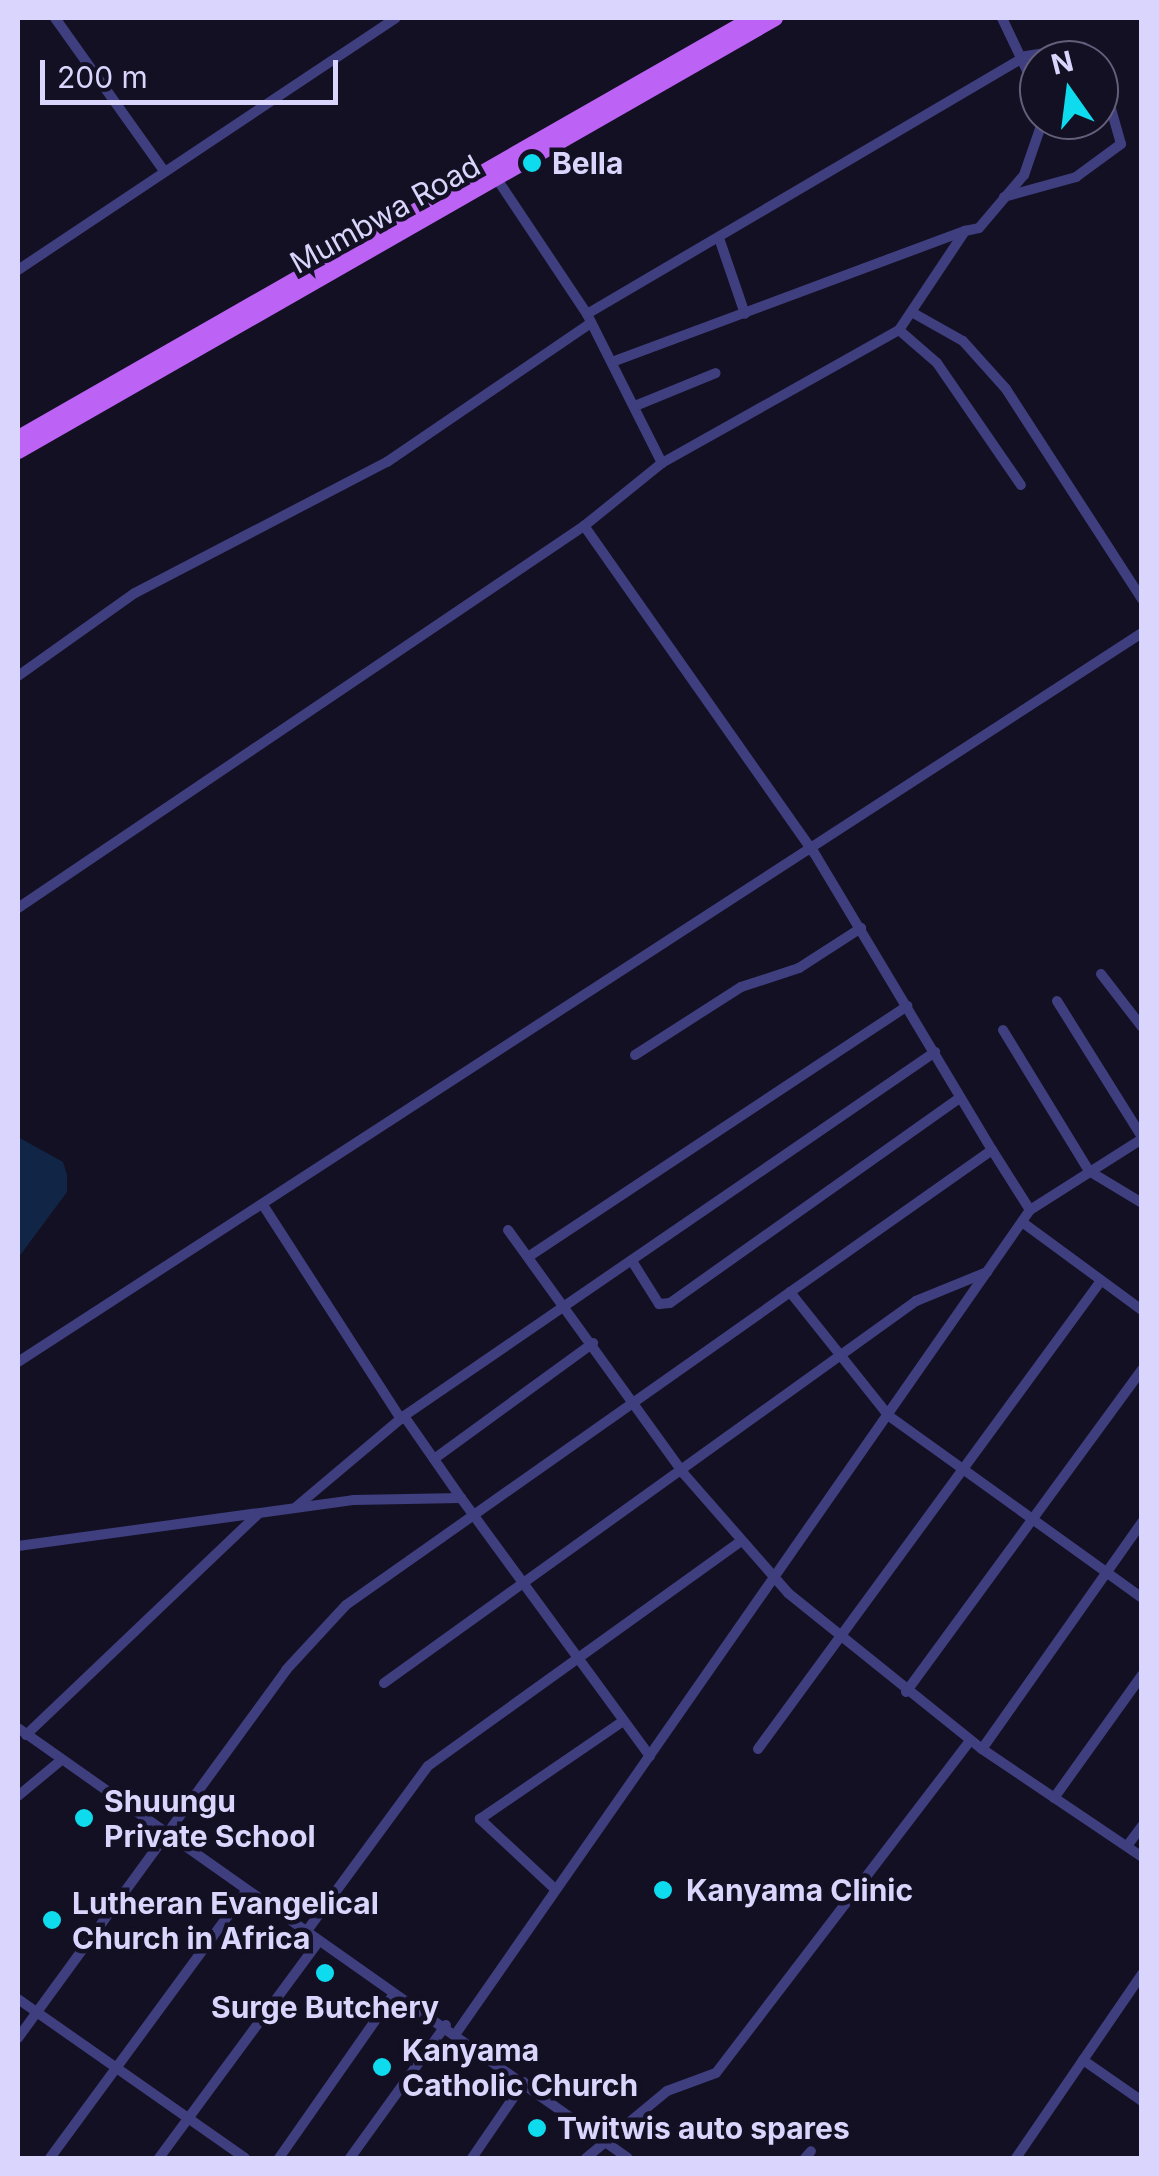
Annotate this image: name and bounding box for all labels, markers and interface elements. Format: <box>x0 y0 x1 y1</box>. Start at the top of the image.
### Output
scale bar <box>45 40 342 102</box>
north arrow <box>1019 40 1119 140</box>
text: N <box>1048 44 1077 82</box>
text: 200 m <box>57 59 148 95</box>
place label: Bella <box>552 145 623 181</box>
street label: Mumbwa Road <box>284 147 486 281</box>
marker: Bella <box>521 152 543 174</box>
place label: Shuungu Private School <box>104 1783 316 1854</box>
marker: Shuungu Private School <box>73 1807 95 1829</box>
place label: Kanyama Clinic <box>686 1872 913 1908</box>
marker: Kanyama Clinic <box>650 1877 676 1903</box>
place label: Lutheran Evangelical Church in Africa <box>72 1885 379 1956</box>
marker: Lutheran Evangelical Church in Africa <box>41 1909 63 1931</box>
marker: Surge Butchery <box>314 1962 336 1984</box>
place label: Surge Butchery <box>211 1989 439 2025</box>
place label: Kanyama Catholic Church <box>402 2032 638 2102</box>
marker: Kanyama Catholic Church <box>371 2056 393 2078</box>
place label: Twitwis auto spares <box>557 2110 850 2146</box>
marker: Twitwis auto spares <box>526 2117 548 2139</box>

